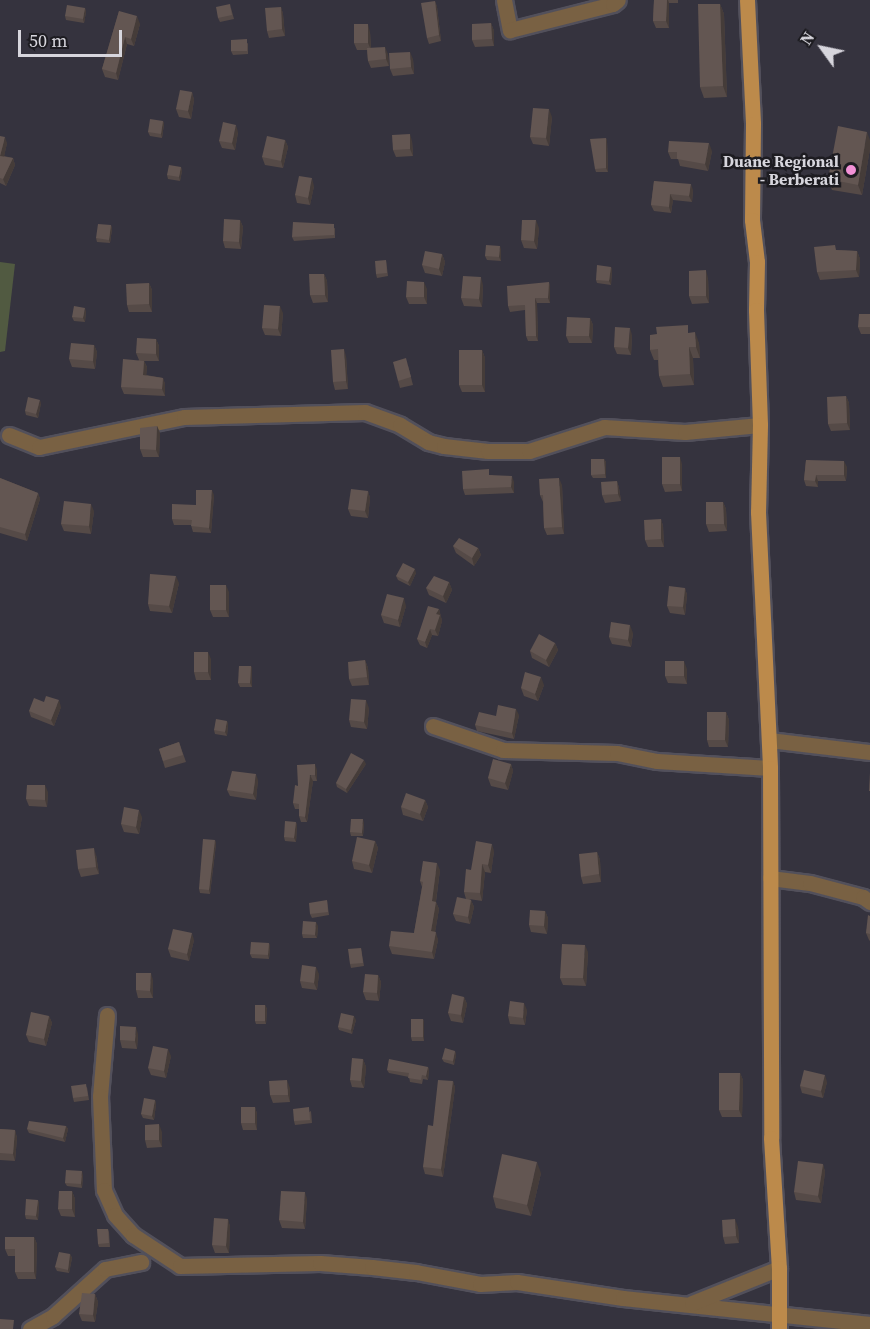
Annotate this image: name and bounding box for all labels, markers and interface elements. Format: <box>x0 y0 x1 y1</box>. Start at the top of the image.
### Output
scale bar <box>21 18 124 56</box>
north arrow <box>792 18 852 78</box>
text: N <box>795 27 819 49</box>
text: 50 m <box>29 28 67 53</box>
place label: Duane Regional - Berberati <box>723 151 839 189</box>
marker: Duane Regional - Berberati <box>844 163 858 177</box>

